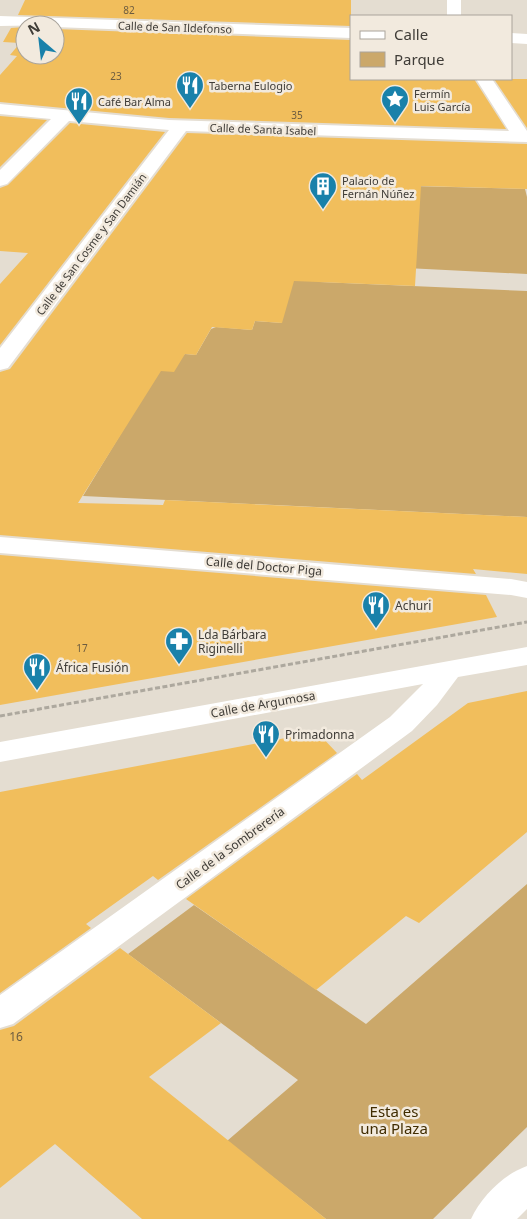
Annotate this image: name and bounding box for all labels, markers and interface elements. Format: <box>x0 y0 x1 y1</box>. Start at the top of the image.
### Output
house number: 82 <box>123 3 135 17</box>
north arrow <box>15 15 65 65</box>
legend <box>350 15 512 80</box>
text: N <box>24 17 43 39</box>
street label: Calle de San Ildefonso <box>118 18 233 37</box>
text: Calle <box>394 24 428 44</box>
text: Parque <box>394 49 444 69</box>
house number: 23 <box>110 69 122 83</box>
restaurant icon: Taberna Eulogio <box>175 70 205 109</box>
place label: Taberna Eulogio <box>209 78 293 93</box>
place icon: Fermín Luis García <box>380 84 410 123</box>
restaurant icon: Café Bar Alma <box>64 86 94 125</box>
place label: Fermín Luis García <box>414 86 470 114</box>
place label: Café Bar Alma <box>98 94 171 109</box>
house number: 35 <box>291 108 303 122</box>
street label: Calle de Santa Isabel <box>209 120 317 138</box>
street label: Calle de San Cosme y San Damián <box>33 170 149 318</box>
building icon: Palacio de Fernán Núñez <box>308 171 338 210</box>
place label: Palacio de Fernán Núñez <box>342 173 414 201</box>
street label: Calle del Doctor Piga <box>205 552 323 580</box>
restaurant icon: Achuri <box>361 590 391 629</box>
place label: Achuri <box>395 597 431 614</box>
pharmacy icon: Lda Bárbara Riginelli <box>164 626 194 665</box>
place label: Lda Bárbara Riginelli <box>198 626 267 657</box>
house number: 17 <box>76 641 88 655</box>
restaurant icon: África Fusión <box>22 652 52 691</box>
place label: África Fusión <box>56 659 129 676</box>
street label: Calle de Argumosa <box>209 686 317 722</box>
restaurant icon: Primadonna <box>251 719 281 758</box>
place label: Primadonna <box>285 726 354 743</box>
street label: Calle de la Sombrerería <box>172 803 288 893</box>
house number: 16 <box>9 1028 23 1045</box>
park label: Esta es una Plaza <box>360 1101 428 1138</box>

